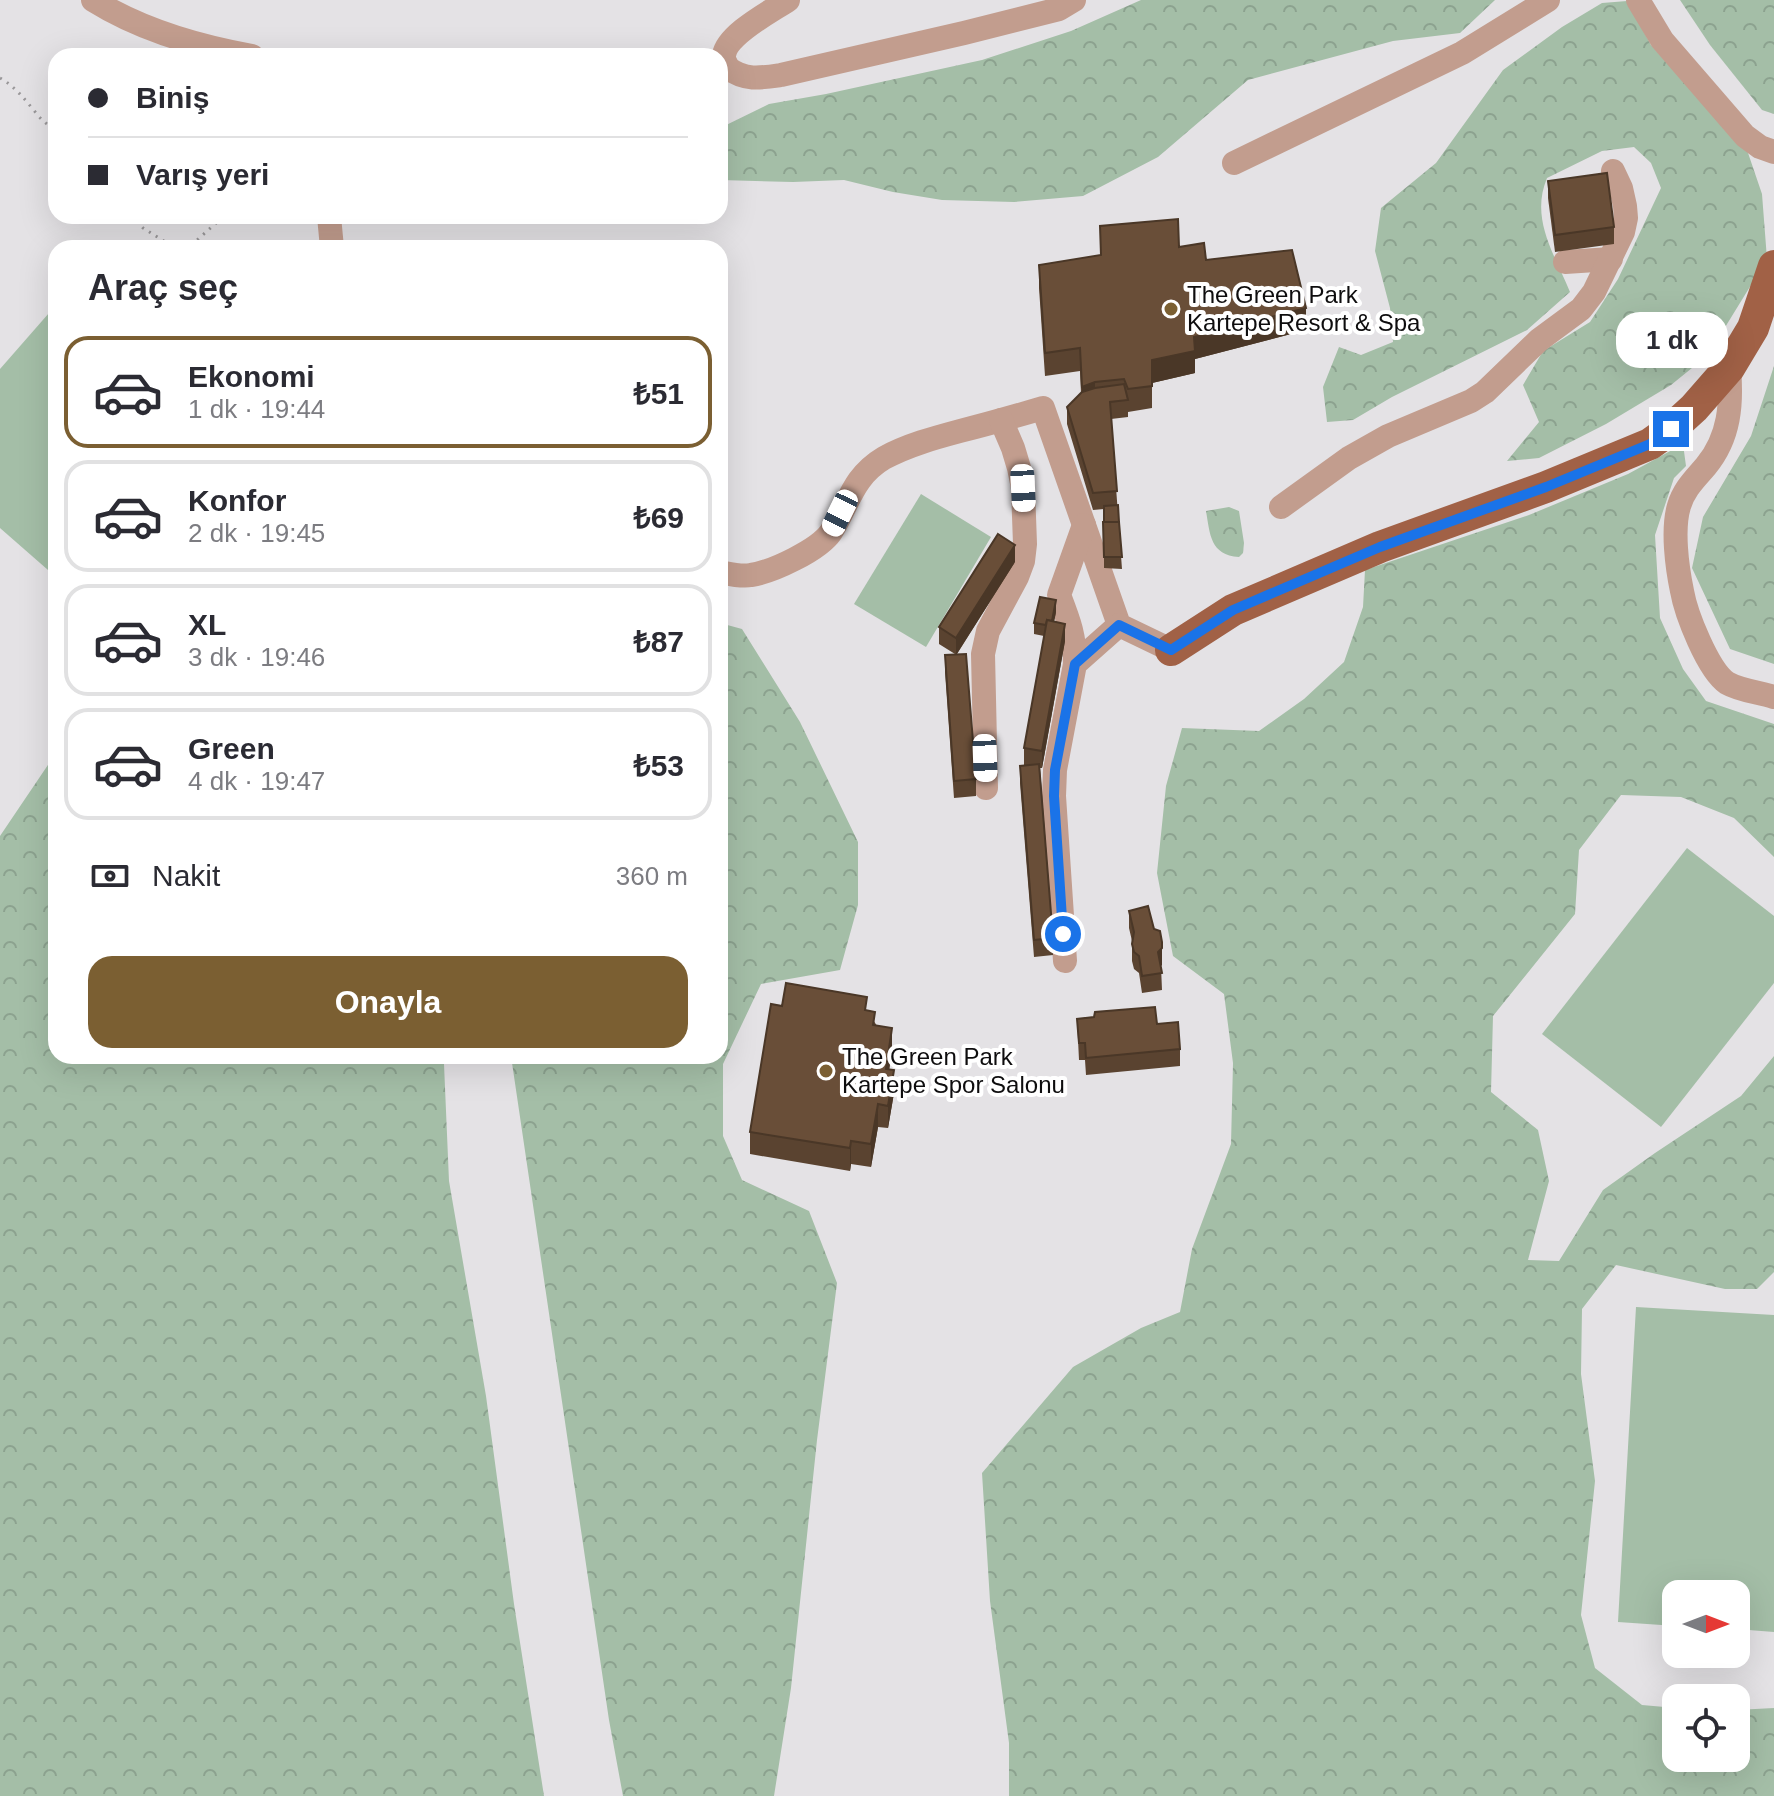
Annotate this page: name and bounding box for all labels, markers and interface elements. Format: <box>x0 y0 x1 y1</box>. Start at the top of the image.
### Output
text: Biniş <box>136 81 209 114</box>
text: Varış yeri <box>136 158 269 191</box>
text: Araç seç <box>88 267 238 308</box>
place label: The Green Park Kartepe Resort & Spa <box>1187 281 1421 336</box>
marker: The Green Park Kartepe Resort & Spa <box>1162 300 1180 318</box>
callout: 1 dk <box>1615 313 1727 369</box>
text: 1 dk <box>1646 325 1698 355</box>
icon: car <box>92 356 164 428</box>
text: Ekonomi <box>188 360 315 393</box>
text: ₺51 <box>633 377 684 410</box>
text: 1 dk · 19:44 <box>188 394 325 424</box>
route end <box>1653 411 1689 447</box>
car <box>1010 463 1036 513</box>
icon: car <box>92 480 164 552</box>
text: Konfor <box>188 484 286 517</box>
car <box>819 486 861 540</box>
text: ₺69 <box>633 501 684 534</box>
text: 2 dk · 19:45 <box>188 518 325 548</box>
icon: car <box>92 604 164 676</box>
text: XL <box>188 608 226 641</box>
text: ₺87 <box>633 625 684 658</box>
text: 3 dk · 19:46 <box>188 642 325 672</box>
icon: car <box>92 728 164 800</box>
text: Green <box>188 732 275 765</box>
car <box>972 734 998 782</box>
text: ₺53 <box>633 749 684 782</box>
text: 4 dk · 19:47 <box>188 766 325 796</box>
icon: cash <box>88 854 132 898</box>
text: Nakit <box>152 859 220 892</box>
text: 360 m <box>616 861 688 891</box>
route start <box>1045 916 1081 952</box>
button: Onayla <box>88 956 688 1048</box>
place label: The Green Park Kartepe Spor Salonu <box>842 1043 1065 1098</box>
marker: The Green Park Kartepe Spor Salonu <box>817 1062 835 1080</box>
north arrow <box>1662 1580 1750 1668</box>
map controls <box>1662 1580 1750 1772</box>
button: locate <box>1662 1684 1750 1772</box>

